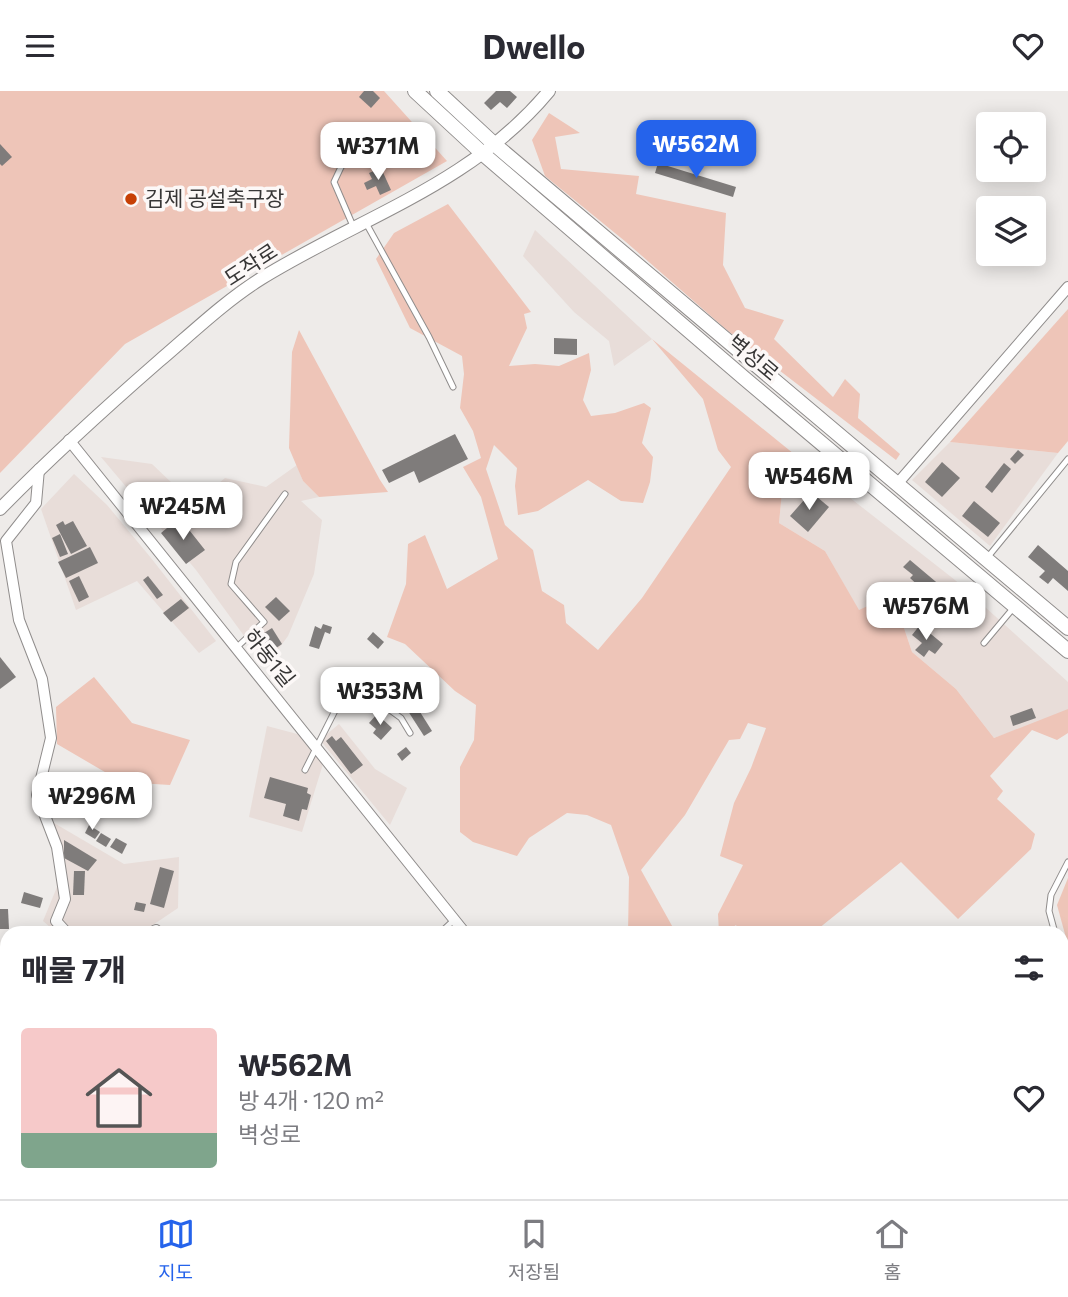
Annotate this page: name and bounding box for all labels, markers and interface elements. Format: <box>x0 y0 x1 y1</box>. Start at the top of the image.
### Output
text: Dwello <box>483 26 585 66</box>
icon: menu <box>21 27 59 65</box>
icon: heart <box>1009 27 1047 65</box>
map controls <box>976 112 1046 266</box>
button: locate <box>976 112 1046 182</box>
pin: ₩562M <box>647 120 745 180</box>
pin: ₩371M <box>329 123 427 182</box>
text: ₩562M <box>652 129 740 157</box>
text: ₩371M <box>336 131 420 159</box>
place label: 김제 공설축구장 <box>145 185 284 210</box>
marker: 김제 공설축구장 <box>123 191 139 207</box>
button: layers <box>976 196 1046 266</box>
street label: 도작로 <box>219 237 281 290</box>
street label: 벽성로 <box>724 329 784 385</box>
pin: ₩546M <box>760 453 858 512</box>
text: ₩546M <box>765 461 853 489</box>
pin: ₩245M <box>134 483 232 542</box>
text: ₩245M <box>139 491 227 519</box>
pin: ₩576M <box>877 582 975 642</box>
text: ₩576M <box>882 591 970 619</box>
street label: 하동1길 <box>239 623 301 691</box>
pin: ₩353M <box>331 667 429 727</box>
text: ₩353M <box>336 676 424 704</box>
pin: ₩296M <box>43 773 141 832</box>
text: ₩296M <box>48 781 136 809</box>
icon: filters <box>1010 949 1048 987</box>
text: 매물 7개 <box>21 950 126 987</box>
text: ₩562M <box>238 1045 352 1082</box>
icon: home <box>77 1056 161 1140</box>
icon: heart <box>1010 1079 1048 1117</box>
text: 방 4개 · 120 m² <box>238 1086 384 1114</box>
text: 벽성로 <box>238 1120 301 1148</box>
tab: 지도 <box>157 1215 195 1284</box>
tab: 저장됨 <box>508 1215 560 1284</box>
tab: 홈 <box>873 1215 911 1284</box>

